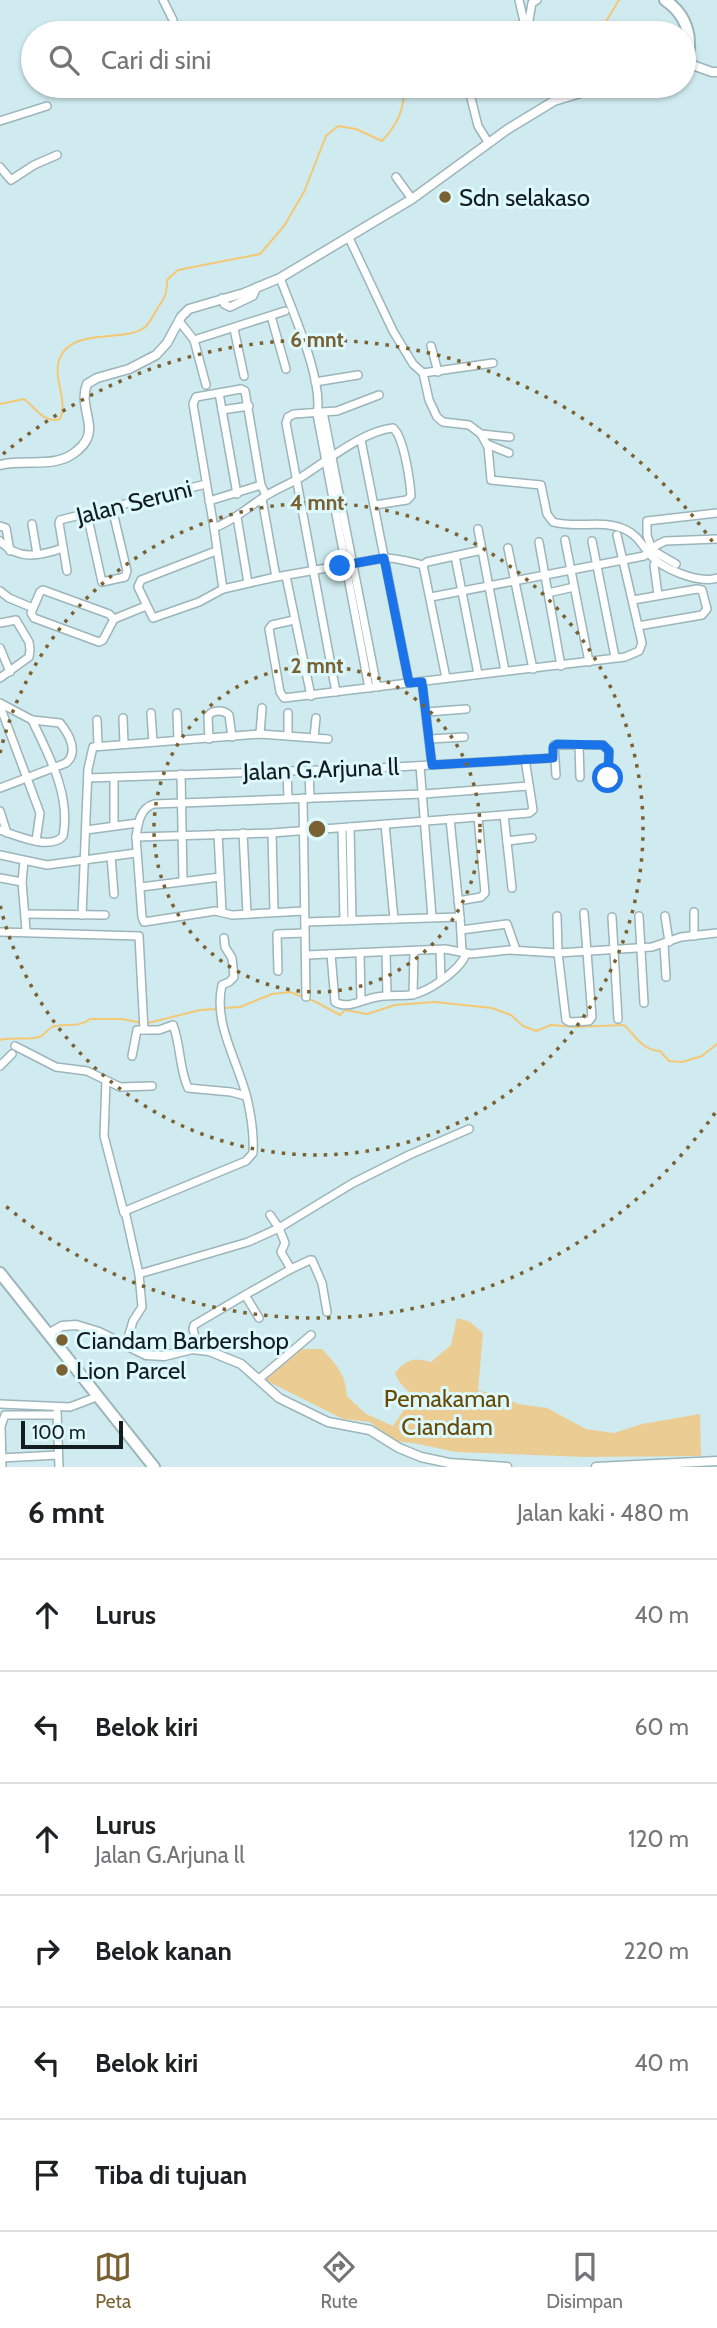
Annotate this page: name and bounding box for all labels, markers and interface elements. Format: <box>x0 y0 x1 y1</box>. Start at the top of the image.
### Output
search box <box>21 21 696 98</box>
icon: search <box>45 41 83 79</box>
text: Cari di sini <box>101 44 211 76</box>
place label: Sdn selakaso <box>459 183 590 212</box>
marker: Sdn selakaso <box>437 189 453 205</box>
text: 6 mnt <box>290 327 344 352</box>
street label: Jalan Seruni <box>72 474 195 531</box>
text: 4 mnt <box>290 490 344 515</box>
route end <box>324 550 355 581</box>
text: 2 mnt <box>291 653 343 678</box>
street label: Jalan G.Arjuna ll <box>241 752 400 786</box>
route start <box>592 762 623 793</box>
centre of rings <box>305 817 329 841</box>
place label: Ciandam Barbershop <box>76 1326 289 1355</box>
marker: Ciandam Barbershop <box>54 1332 70 1348</box>
place label: Lion Parcel <box>76 1356 186 1385</box>
marker: Lion Parcel <box>54 1362 70 1378</box>
park label: Pemakaman Ciandam <box>384 1384 510 1441</box>
scale bar <box>21 1418 122 1450</box>
text: 100 m <box>32 1421 86 1444</box>
text: 6 mnt <box>28 1494 104 1531</box>
text: Jalan kaki · 480 m <box>517 1499 689 1527</box>
icon: ahead <box>28 1596 66 1634</box>
text: Lurus <box>95 1599 156 1631</box>
text: 40 m <box>634 1601 689 1629</box>
icon: left <box>28 1708 66 1746</box>
text: Belok kiri <box>95 1711 198 1743</box>
text: 60 m <box>635 1713 689 1741</box>
text: Lurus <box>95 1809 156 1841</box>
icon: ahead <box>28 1820 66 1858</box>
text: 120 m <box>628 1825 689 1853</box>
text: Jalan G.Arjuna ll <box>95 1841 245 1869</box>
icon: right <box>28 1932 66 1970</box>
text: Belok kanan <box>95 1935 232 1967</box>
text: 220 m <box>623 1937 689 1965</box>
icon: left <box>28 2044 66 2082</box>
text: Belok kiri <box>95 2047 198 2079</box>
text: 40 m <box>634 2049 689 2077</box>
icon: arrive <box>28 2156 66 2194</box>
text: Tiba di tujuan <box>95 2159 247 2191</box>
tab: Peta <box>94 2248 132 2313</box>
tab: Rute <box>320 2248 358 2313</box>
tab: Disimpan <box>546 2248 623 2313</box>

